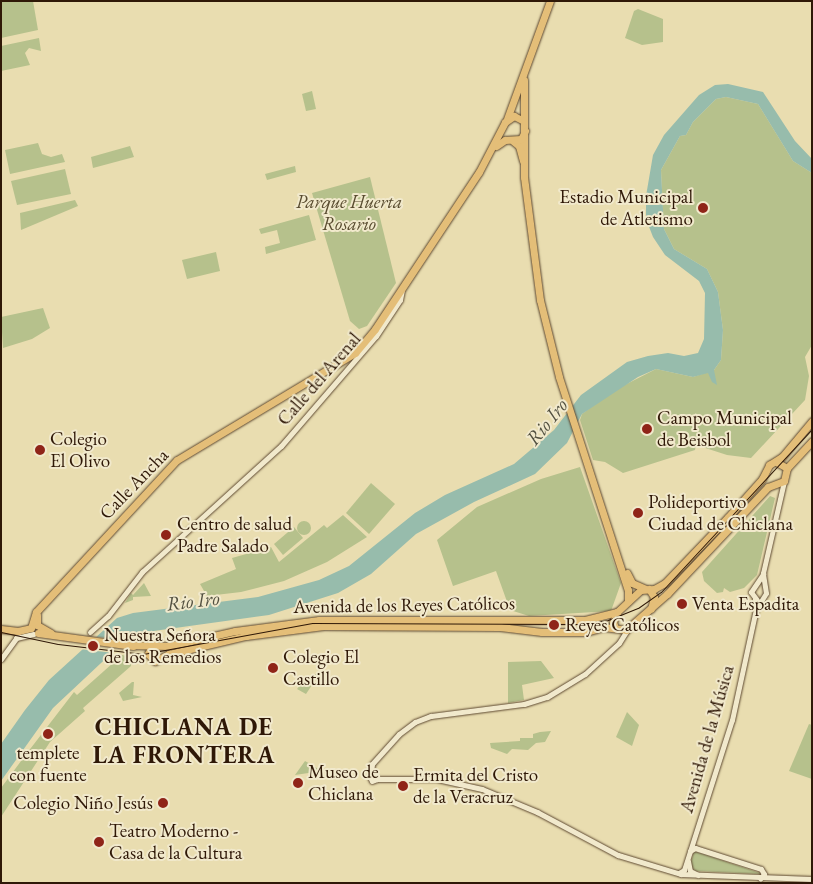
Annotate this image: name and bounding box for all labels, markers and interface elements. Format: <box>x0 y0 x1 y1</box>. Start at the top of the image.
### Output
place label: Estadio Municipal de Atletismo <box>559 186 693 230</box>
park label: Parque Huerta Rosario <box>296 191 402 235</box>
marker: Estadio Municipal de Atletismo <box>697 202 709 214</box>
street label: Calle del Arenal <box>272 328 366 430</box>
water label: Rio Iro <box>521 394 573 450</box>
place label: Campo Municipal de Beisbol <box>657 407 792 451</box>
marker: Campo Municipal de Beisbol <box>641 423 653 435</box>
place label: Colegio El Olivo <box>50 428 110 472</box>
marker: Colegio El Olivo <box>34 444 46 456</box>
street label: Calle Ancha <box>95 444 173 524</box>
place label: Polideportivo Ciudad de Chiclana <box>648 491 793 535</box>
marker: Polideportivo Ciudad de Chiclana <box>632 507 644 519</box>
place label: Centro de salud Padre Salado <box>177 513 292 557</box>
marker: Centro de salud Padre Salado <box>159 528 173 542</box>
water label: Rio Iro <box>165 586 221 616</box>
street label: Avenida de los Reyes Católicos <box>293 592 515 618</box>
place label: Venta Espadita <box>692 593 799 615</box>
marker: Venta Espadita <box>676 598 688 610</box>
place label: Reyes Católicos <box>565 614 679 636</box>
marker: Reyes Católicos <box>547 618 561 632</box>
place label: Nuestra Señora de los Remedios <box>104 624 221 668</box>
marker: Nuestra Señora de los Remedios <box>86 639 100 653</box>
place label: Colegio El Castillo <box>283 646 359 690</box>
marker: Colegio El Castillo <box>267 662 279 674</box>
street label: Avenida de la Música <box>675 663 739 815</box>
district label: CHICLANA DE LA FRONTERA <box>91 713 277 769</box>
marker: templete con fuente <box>42 728 54 740</box>
place label: templete con fuente <box>9 742 87 786</box>
place label: Museo de Chiclana <box>308 761 379 805</box>
place label: Ermita del Cristo de la Veracruz <box>413 764 538 808</box>
marker: Museo de Chiclana <box>292 777 304 789</box>
marker: Ermita del Cristo de la Veracruz <box>397 780 409 792</box>
place label: Colegio Niño Jesús <box>13 792 153 814</box>
marker: Colegio Niño Jesús <box>157 797 169 809</box>
place label: Teatro Moderno - Casa de la Cultura <box>109 820 242 864</box>
marker: Teatro Moderno - Casa de la Cultura <box>93 836 105 848</box>

